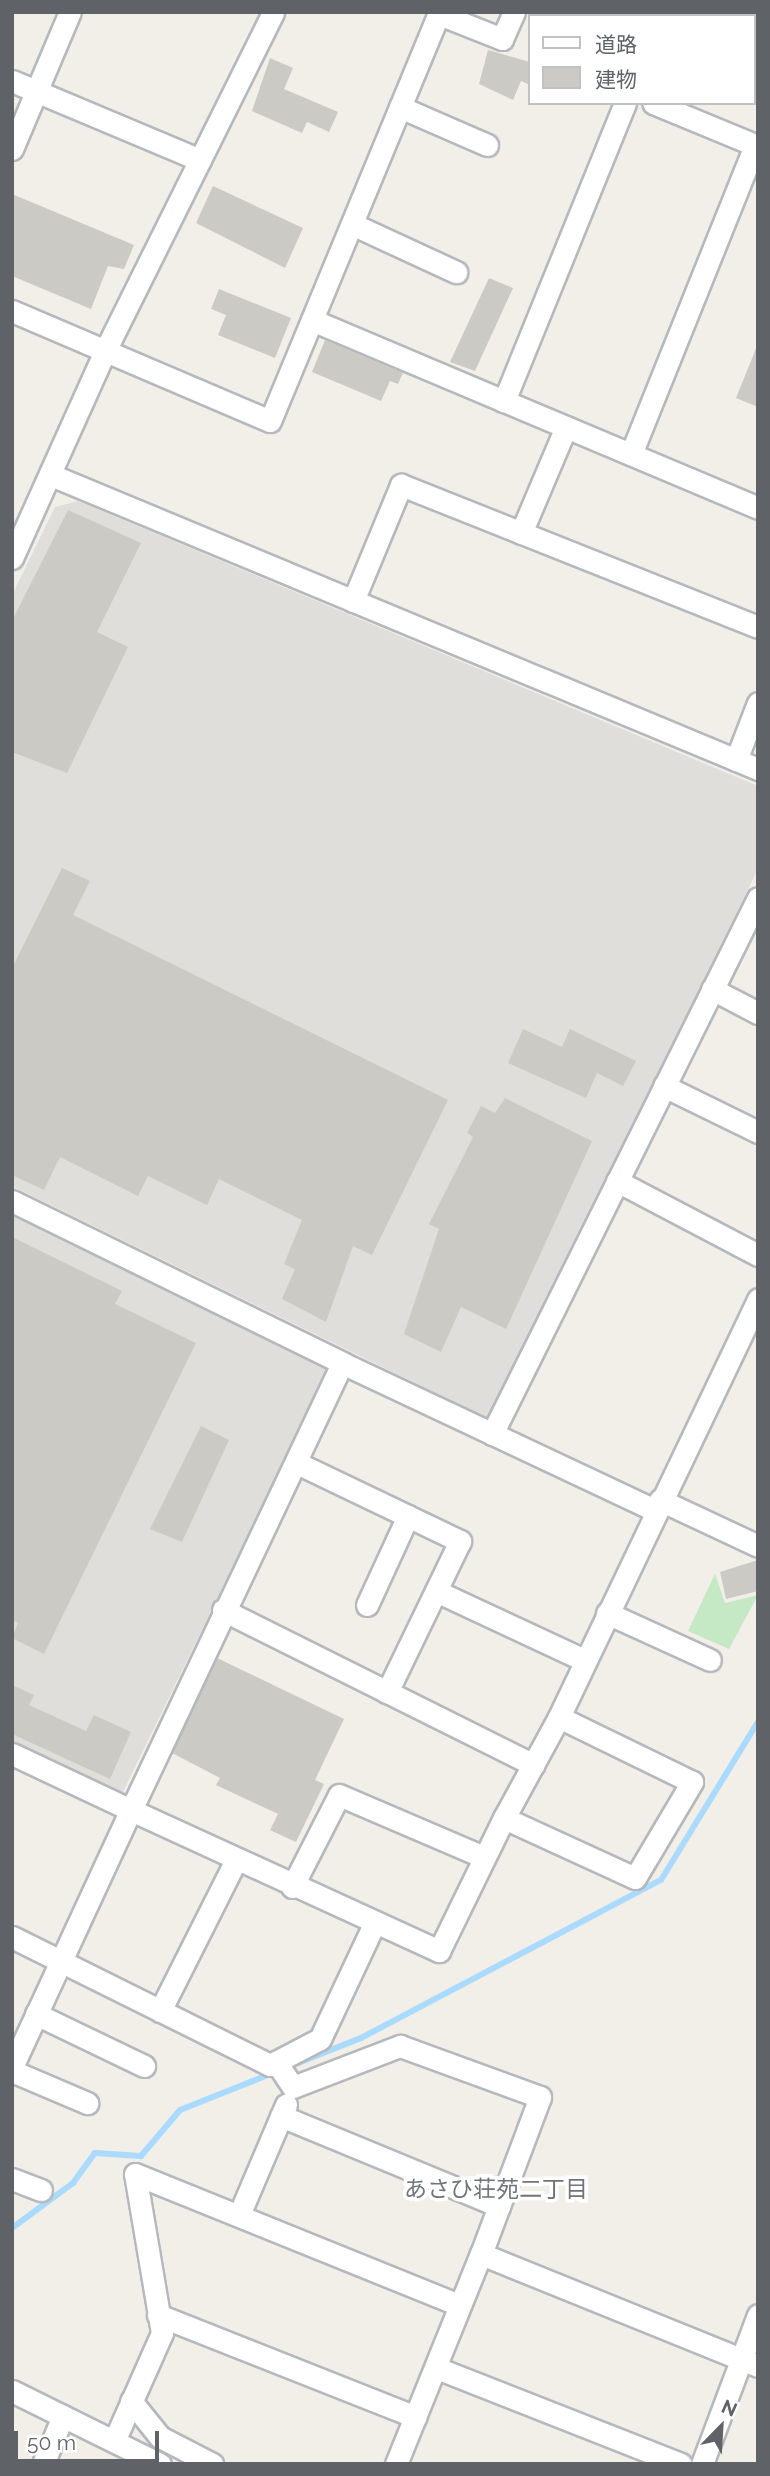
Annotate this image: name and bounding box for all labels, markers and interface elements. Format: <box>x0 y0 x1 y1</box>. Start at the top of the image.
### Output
legend <box>528 14 756 105</box>
text: 道路 <box>595 32 637 57</box>
text: 建物 <box>595 67 637 92</box>
district label: あさひ荘苑二丁目 <box>404 2175 588 2203</box>
north arrow <box>686 2392 756 2462</box>
text: N <box>718 2395 741 2421</box>
scale bar <box>18 2416 163 2460</box>
text: 50 m <box>27 2430 76 2455</box>

